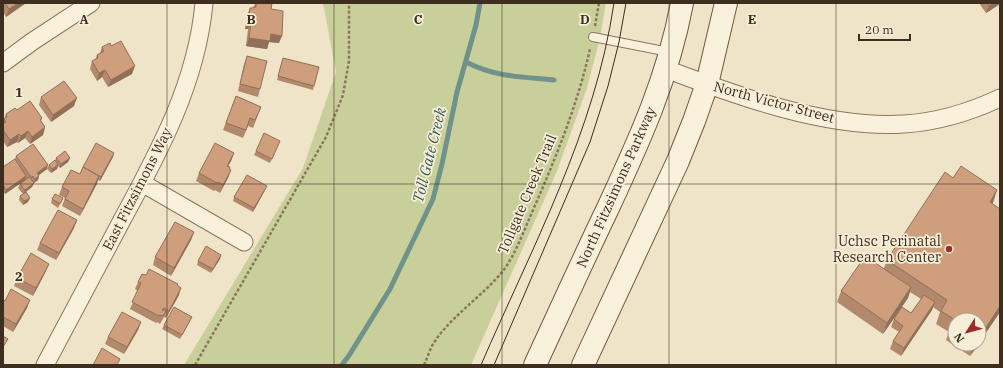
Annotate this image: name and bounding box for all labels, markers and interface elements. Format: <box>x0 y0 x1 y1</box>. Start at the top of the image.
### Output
text: A <box>79 11 89 28</box>
text: B <box>246 11 256 28</box>
text: C <box>414 11 423 28</box>
text: D <box>580 11 590 28</box>
text: E <box>748 11 756 28</box>
scale bar <box>859 16 910 42</box>
text: 20 m <box>865 22 894 37</box>
street label: North Victor Street <box>712 77 836 127</box>
text: 1 <box>15 84 23 101</box>
street label: North Fitzsimons Parkway <box>572 103 660 270</box>
water label: Toll Gate Creek <box>408 105 450 205</box>
street label: East Fitzsimons Way <box>98 124 176 253</box>
street label: Tollgate Creek Trail <box>494 131 560 257</box>
place label: Uchsc Perinatal Research Center <box>833 232 942 266</box>
marker: Uchsc Perinatal Research Center <box>944 244 954 254</box>
text: 2 <box>15 268 23 285</box>
north arrow <box>947 312 987 352</box>
text: N <box>951 330 967 346</box>

